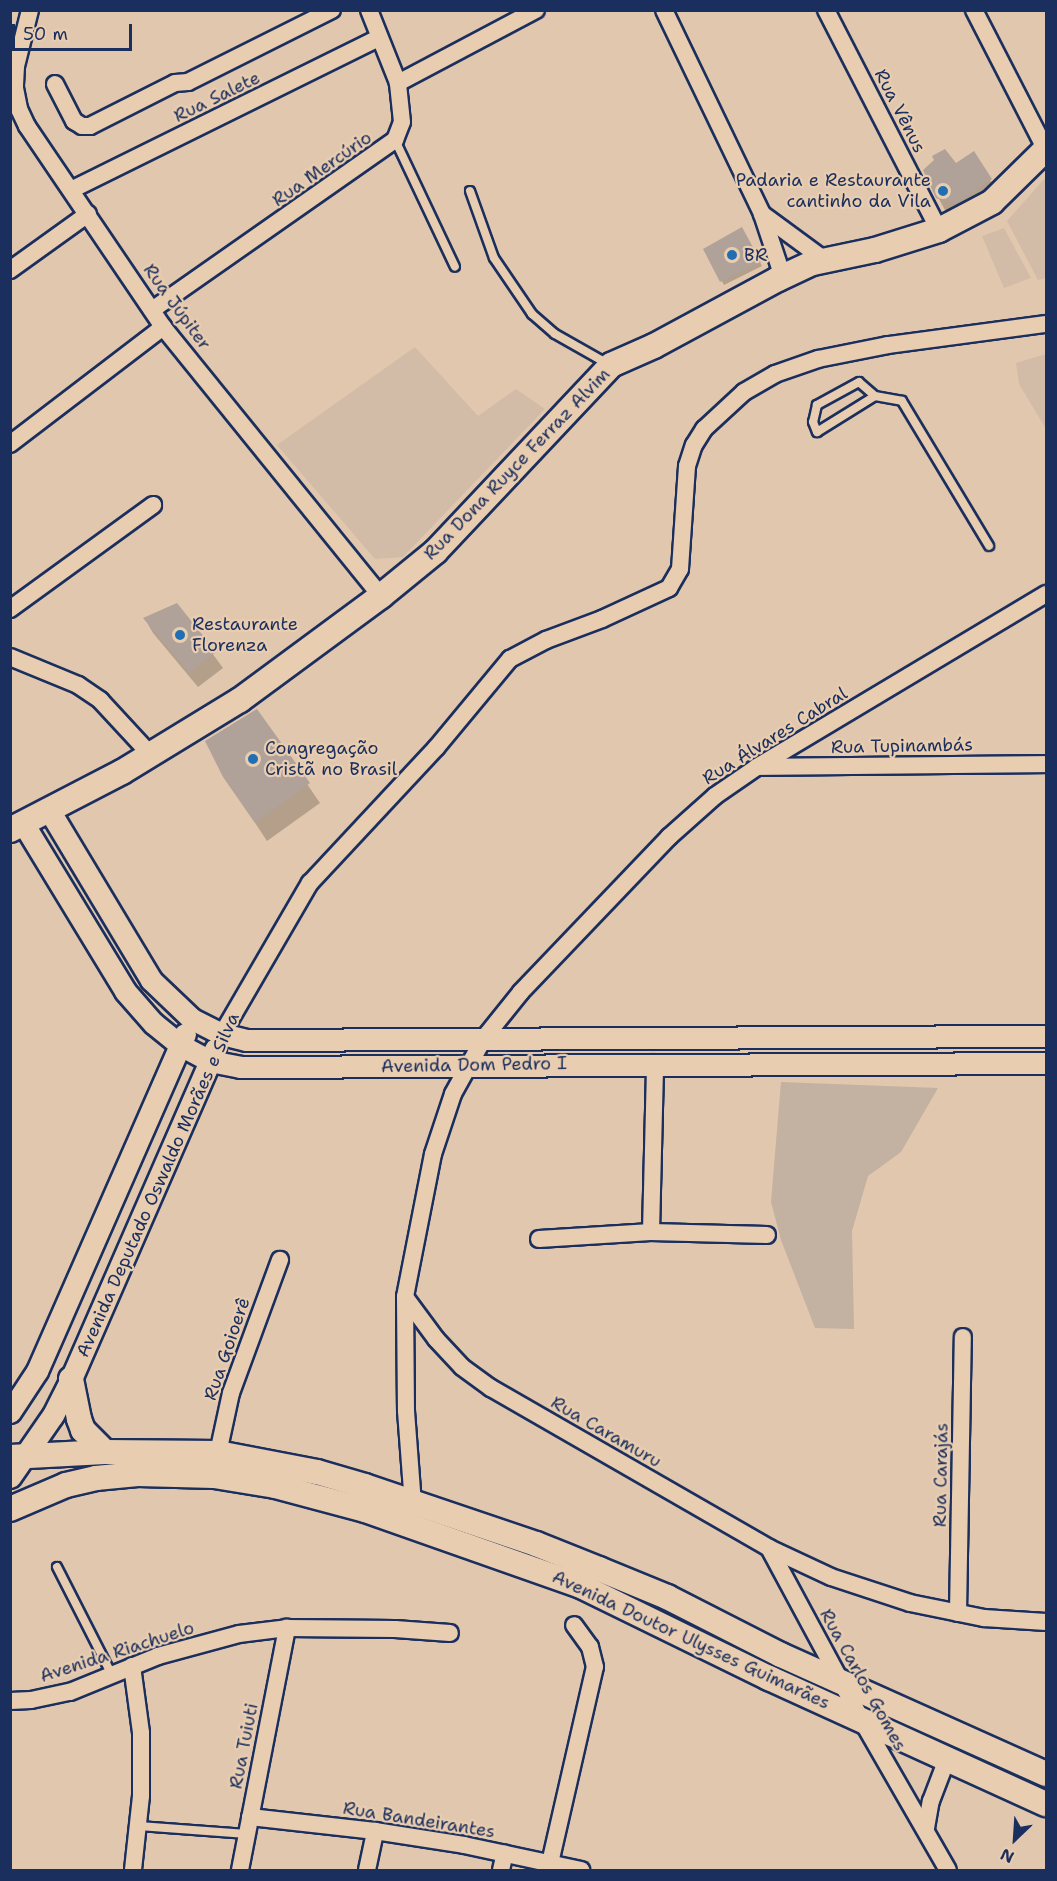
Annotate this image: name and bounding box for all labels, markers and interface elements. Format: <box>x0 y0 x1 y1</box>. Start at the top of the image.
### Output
scale bar <box>15 12 135 50</box>
text: 50 m <box>23 22 68 46</box>
street label: Rua Vênus <box>870 65 930 157</box>
street label: Rua Salete <box>170 67 264 127</box>
street label: Rua Mercúrio <box>268 127 376 211</box>
place label: Padaria e Restaurante cantinho da Vila <box>736 170 931 213</box>
marker: Padaria e Restaurante cantinho da Vila <box>936 184 950 198</box>
place label: BR <box>744 244 767 266</box>
marker: BR <box>725 248 739 262</box>
street label: Rua Júpiter <box>139 260 215 354</box>
street label: Rua Dona Ruyce Ferraz Alvim <box>419 363 615 565</box>
place label: Restaurante Florenza <box>192 614 298 656</box>
marker: Restaurante Florenza <box>173 628 187 642</box>
street label: Rua Álvares Cabral <box>699 683 851 789</box>
street label: Rua Tupinambás <box>831 734 973 758</box>
place label: Congregação Cristã no Brasil <box>265 738 397 780</box>
marker: Congregação Cristã no Brasil <box>246 752 260 766</box>
street label: Avenida Deputado Oswaldo Morães e Silva <box>72 1009 244 1361</box>
street label: Avenida Dom Pedro I <box>381 1053 567 1077</box>
street label: Rua Goioerê <box>199 1295 255 1403</box>
street label: Rua Caramuru <box>547 1392 665 1472</box>
street label: Rua Carajás <box>929 1423 953 1527</box>
street label: Avenida Doutor Ulysses Guimarães <box>549 1566 833 1714</box>
street label: Rua Carlos Gomes <box>815 1605 911 1755</box>
street label: Avenida Riachuelo <box>37 1617 197 1687</box>
street label: Rua Tuiuti <box>225 1701 263 1791</box>
street label: Rua Bandeirantes <box>341 1797 497 1843</box>
north arrow <box>985 1809 1045 1869</box>
text: N <box>997 1844 1017 1868</box>

